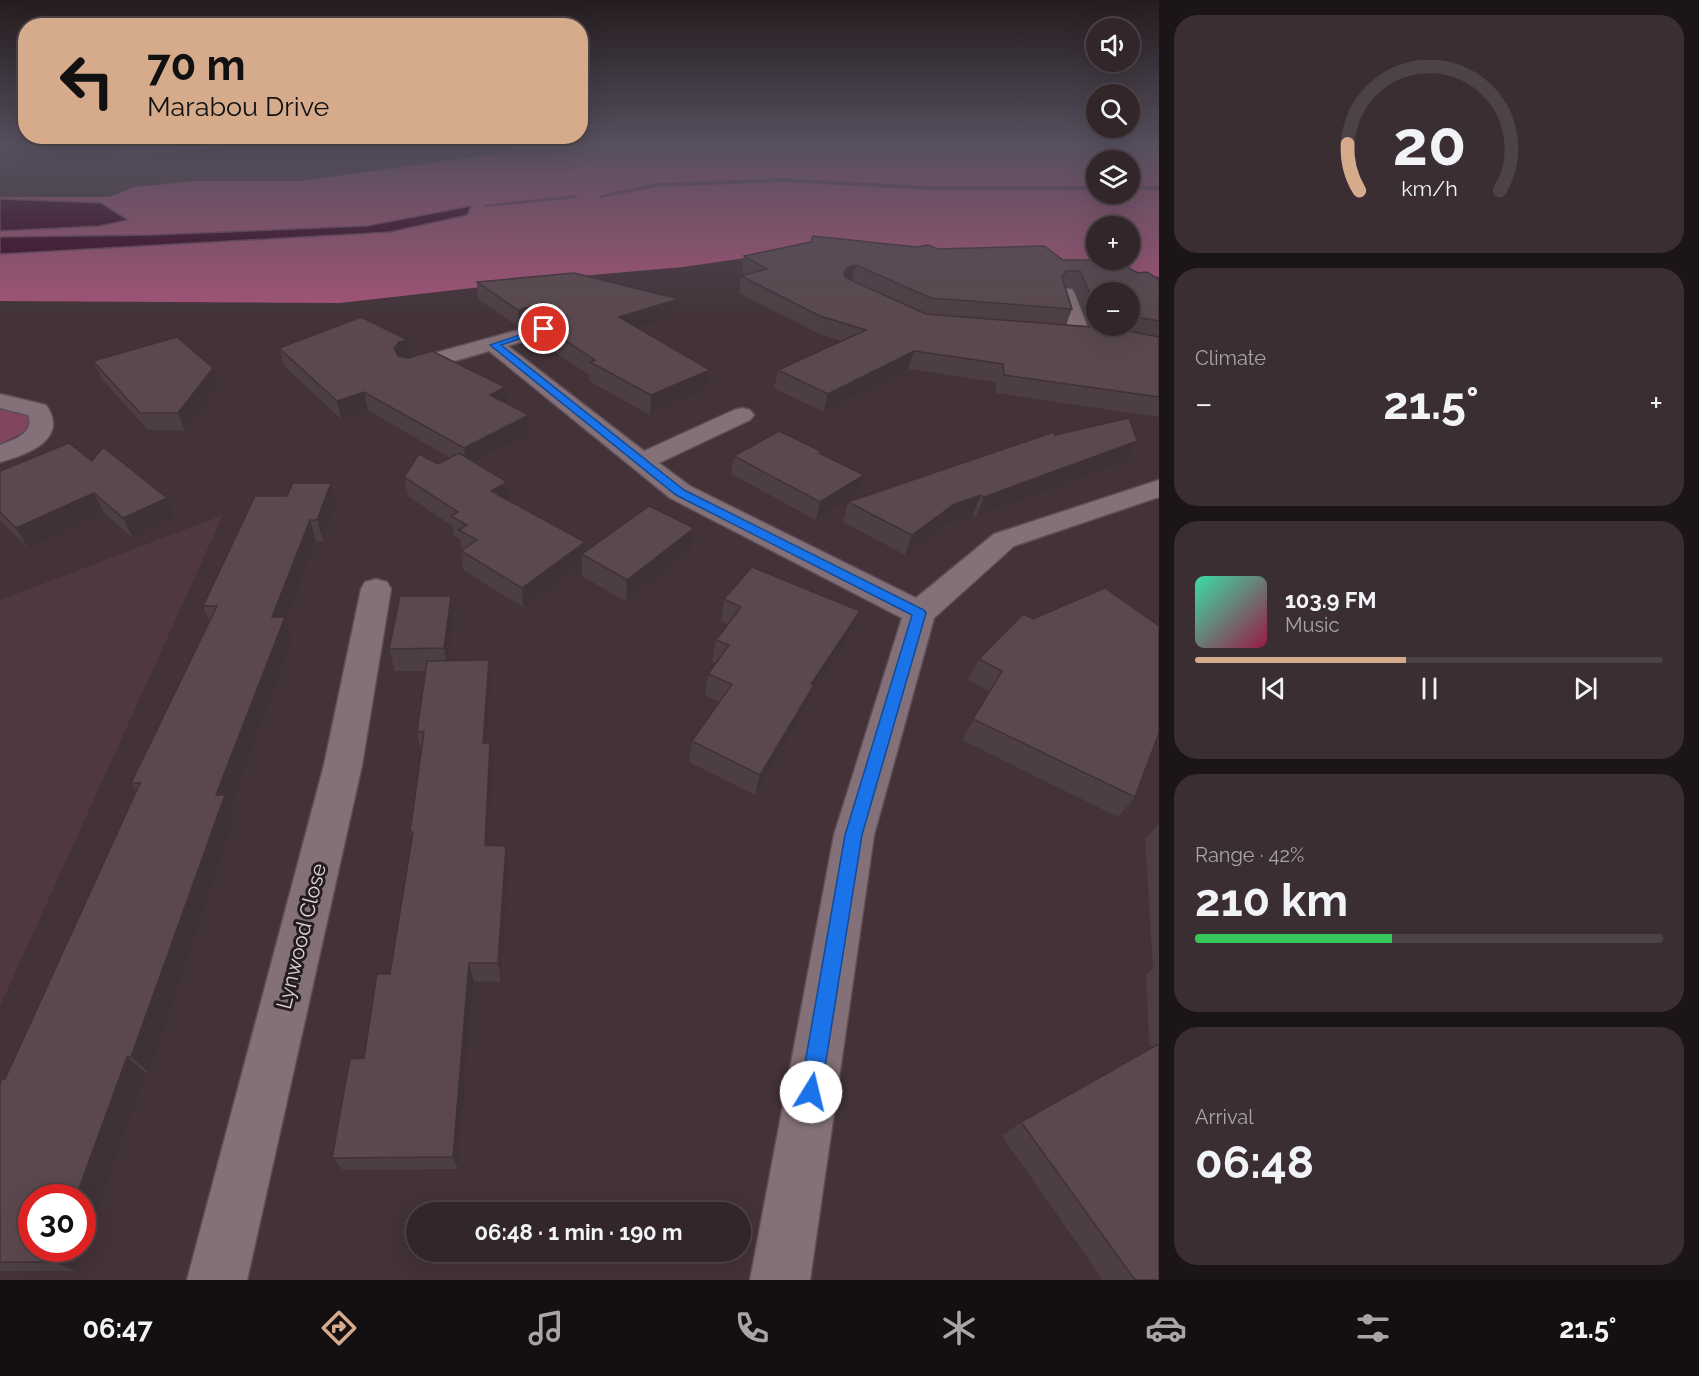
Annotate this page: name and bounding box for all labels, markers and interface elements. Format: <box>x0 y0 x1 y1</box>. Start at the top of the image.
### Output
map controls <box>1086 18 1140 336</box>
button: sound <box>1086 18 1140 72</box>
text: 70 m <box>147 41 246 90</box>
icon: left <box>48 42 126 120</box>
button: search <box>1086 84 1140 138</box>
text: Marabou Drive <box>147 91 329 122</box>
text: 20 <box>1392 106 1466 180</box>
button: layers <box>1086 150 1140 204</box>
text: km/h <box>1401 176 1457 201</box>
button: + <box>1086 216 1140 270</box>
button: − <box>1086 282 1140 336</box>
pin <box>518 303 569 354</box>
icon: arrive <box>527 312 560 345</box>
text: Climate <box>1195 346 1266 370</box>
text: 21.5° <box>1383 377 1479 430</box>
text: − <box>1195 384 1213 423</box>
text: + <box>1649 384 1663 423</box>
text: 103.9 FM <box>1285 587 1377 613</box>
text: Music <box>1285 613 1339 637</box>
icon: previous <box>1257 672 1290 705</box>
icon: pause <box>1413 672 1446 705</box>
icon: next <box>1569 672 1602 705</box>
text: Range · 42% <box>1195 843 1304 867</box>
street label: Lynwood Close <box>271 861 331 1011</box>
text: 210 km <box>1195 874 1348 927</box>
position arrow <box>779 1060 843 1124</box>
text: Arrival <box>1195 1105 1254 1129</box>
text: 06:48 <box>1195 1136 1314 1189</box>
speed limit sign: 30 <box>18 1184 96 1262</box>
text: 06:48 · 1 min · 190 m <box>475 1219 682 1245</box>
icon: directions <box>318 1307 360 1349</box>
icon: music <box>525 1307 567 1349</box>
icon: phone <box>731 1307 773 1349</box>
icon: climate <box>938 1307 980 1349</box>
icon: car <box>1145 1307 1187 1349</box>
icon: filters <box>1352 1307 1394 1349</box>
text: 06:47 <box>82 1313 153 1344</box>
text: 21.5° <box>1559 1313 1617 1344</box>

